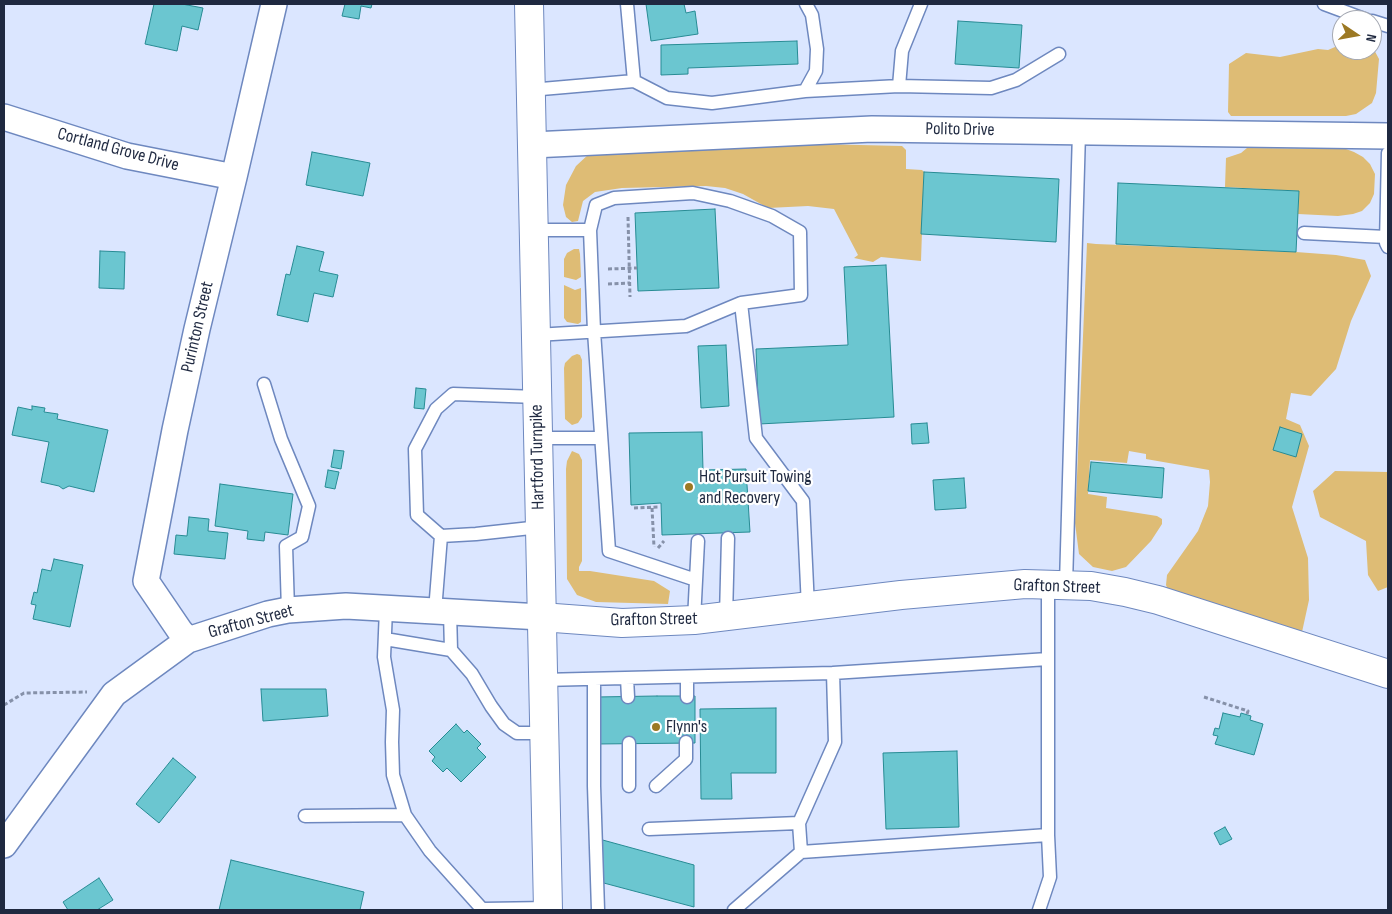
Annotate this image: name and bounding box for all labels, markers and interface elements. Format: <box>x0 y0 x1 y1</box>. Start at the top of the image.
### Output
north arrow <box>1332 10 1382 60</box>
text: N <box>1362 33 1380 43</box>
street label: Polito Drive <box>925 119 995 141</box>
street label: Cortland Grove Drive <box>55 123 181 177</box>
street label: Purinton Street <box>177 279 219 375</box>
street label: Hartford Turnpike <box>526 404 550 510</box>
place label: Hot Pursuit Towing and Recovery <box>699 466 812 508</box>
marker: Hot Pursuit Towing and Recovery <box>683 481 695 493</box>
street label: Grafton Street <box>1013 575 1101 599</box>
street label: Grafton Street <box>206 600 296 644</box>
street label: Grafton Street <box>610 608 698 632</box>
place label: Flynn's <box>666 716 707 738</box>
marker: Flynn's <box>650 721 662 733</box>

